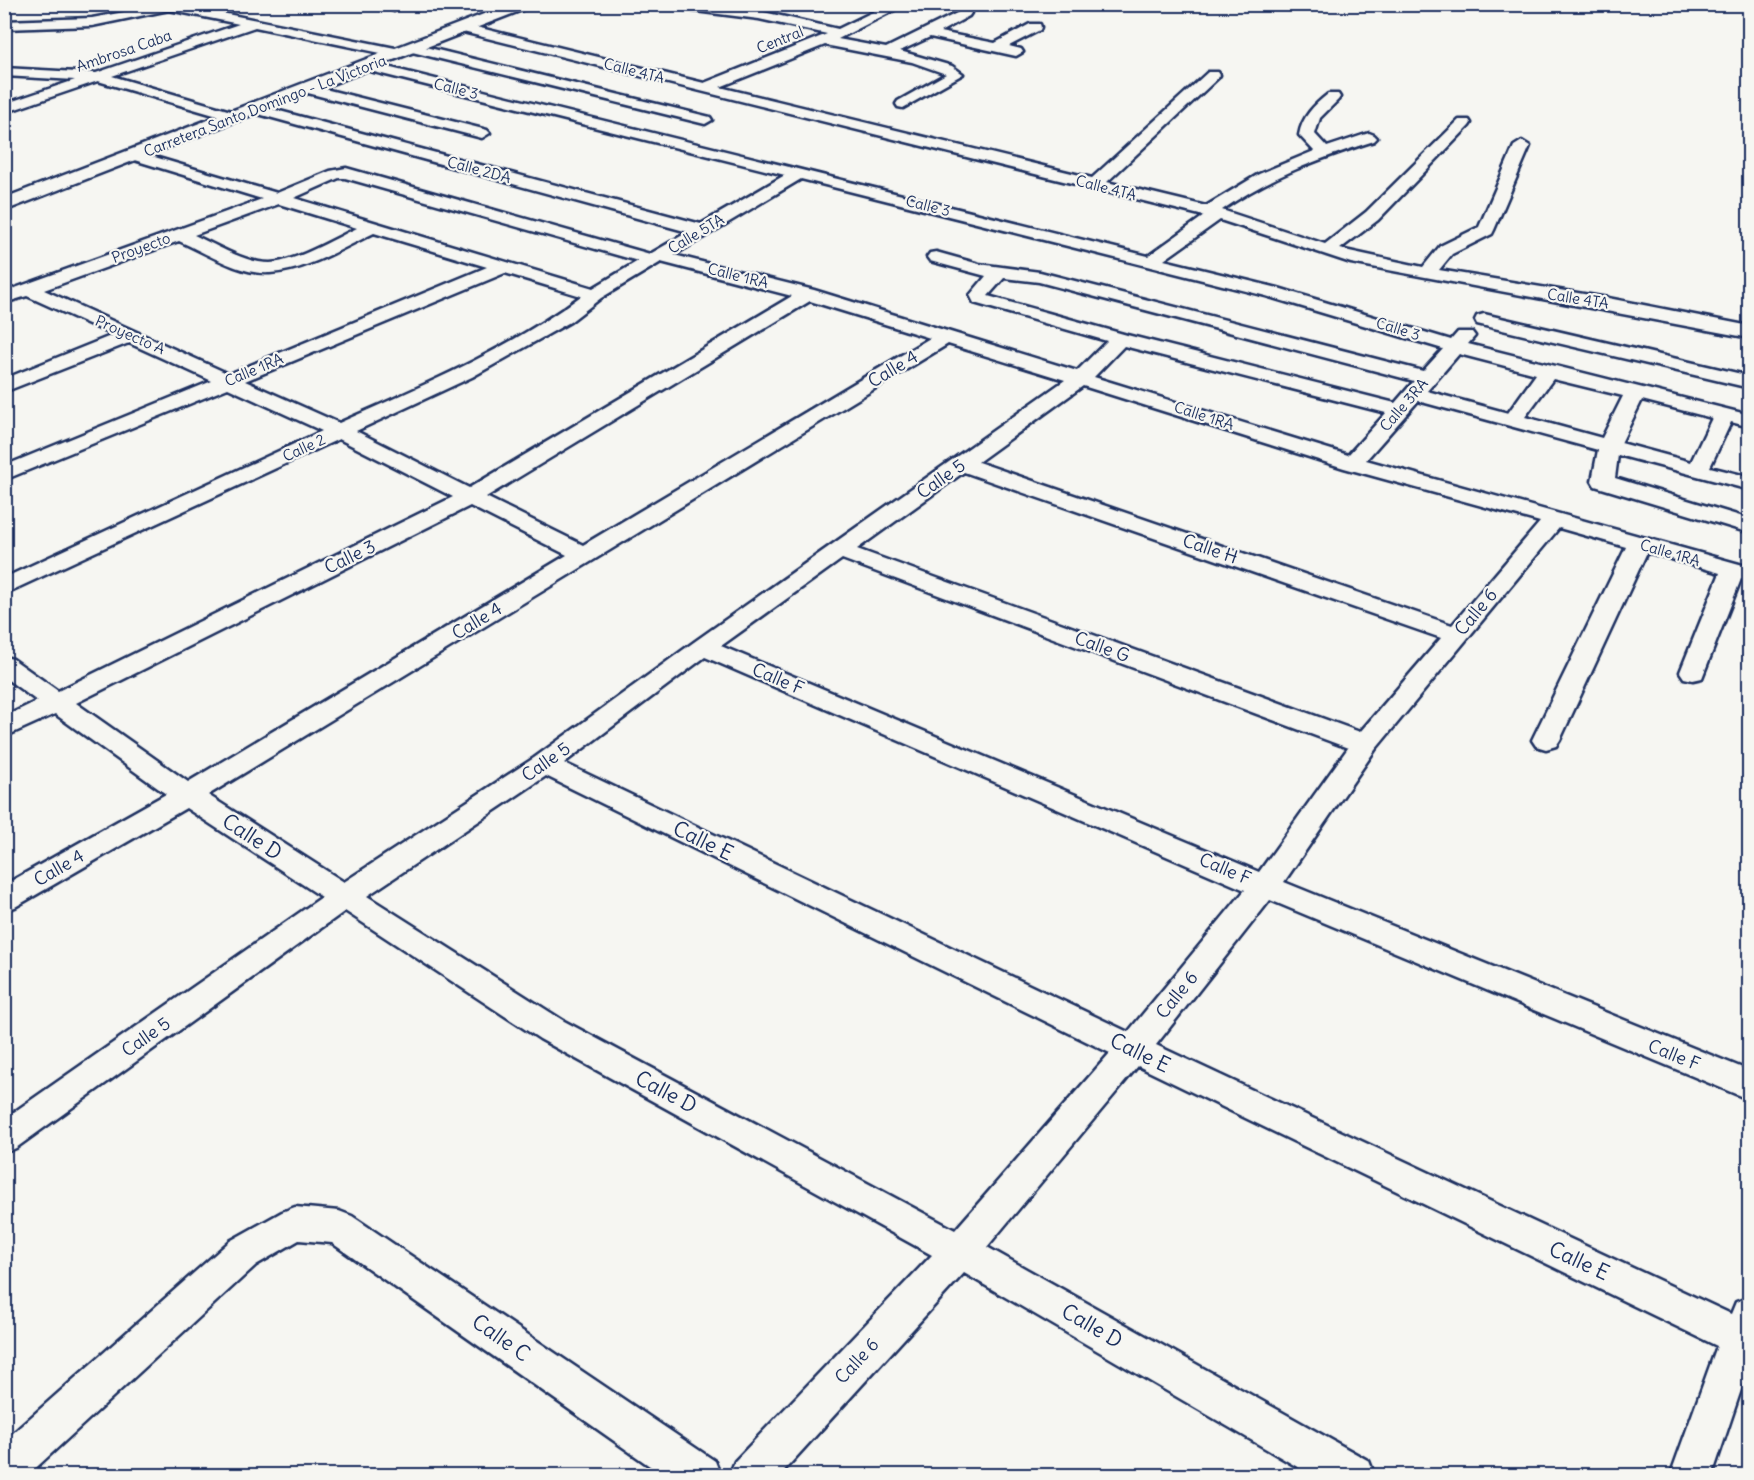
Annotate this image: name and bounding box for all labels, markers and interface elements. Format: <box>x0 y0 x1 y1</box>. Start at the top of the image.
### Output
street label: Central <box>754 22 806 58</box>
street label: Ambrosa Caba <box>74 25 174 76</box>
street label: Carretera Santo Domingo - La Victoria <box>141 50 389 161</box>
street label: Calle 4TA <box>602 54 667 87</box>
street label: Calle 3 <box>432 74 480 103</box>
street label: Calle 2DA <box>445 152 513 187</box>
street label: Calle 4TA <box>1074 171 1139 204</box>
street label: Calle 3 <box>904 191 952 220</box>
street label: Calle 5TA <box>664 209 728 258</box>
street label: Proyecto <box>109 228 173 267</box>
street label: Calle 1RA <box>706 259 771 292</box>
street label: Calle 4TA <box>1546 284 1611 313</box>
street label: Proyecto A <box>92 311 168 358</box>
street label: Calle 3 <box>1374 313 1423 344</box>
street label: Calle 4 <box>863 345 922 392</box>
street label: Calle 1RA <box>222 349 286 390</box>
street label: Calle 3RA <box>1375 374 1432 435</box>
street label: Calle 1RA <box>1172 397 1237 434</box>
street label: Calle 2 <box>279 429 328 466</box>
street label: Calle 5 <box>912 454 970 504</box>
street label: Calle H <box>1179 528 1241 569</box>
street label: Calle 3 <box>320 534 379 579</box>
street label: Calle 1RA <box>1638 535 1703 570</box>
street label: Calle 6 <box>1449 583 1502 640</box>
street label: Calle 4 <box>447 597 506 644</box>
street label: Calle G <box>1071 626 1133 667</box>
street label: Calle F <box>749 657 808 700</box>
street label: Calle 5 <box>517 737 575 787</box>
street label: Calle D <box>217 807 287 866</box>
street label: Calle E <box>669 814 738 867</box>
street label: Calle 4 <box>29 844 88 891</box>
street label: Calle F <box>1196 847 1255 890</box>
street label: Calle 6 <box>1151 966 1203 1023</box>
street label: Calle 5 <box>117 1012 175 1062</box>
street label: Calle E <box>1106 1026 1175 1079</box>
street label: Calle F <box>1645 1034 1704 1075</box>
street label: Calle D <box>631 1064 702 1119</box>
street label: Calle E <box>1545 1235 1614 1286</box>
street label: Calle D <box>1057 1297 1128 1354</box>
street label: Calle C <box>467 1308 536 1367</box>
street label: Calle 6 <box>830 1333 884 1388</box>

